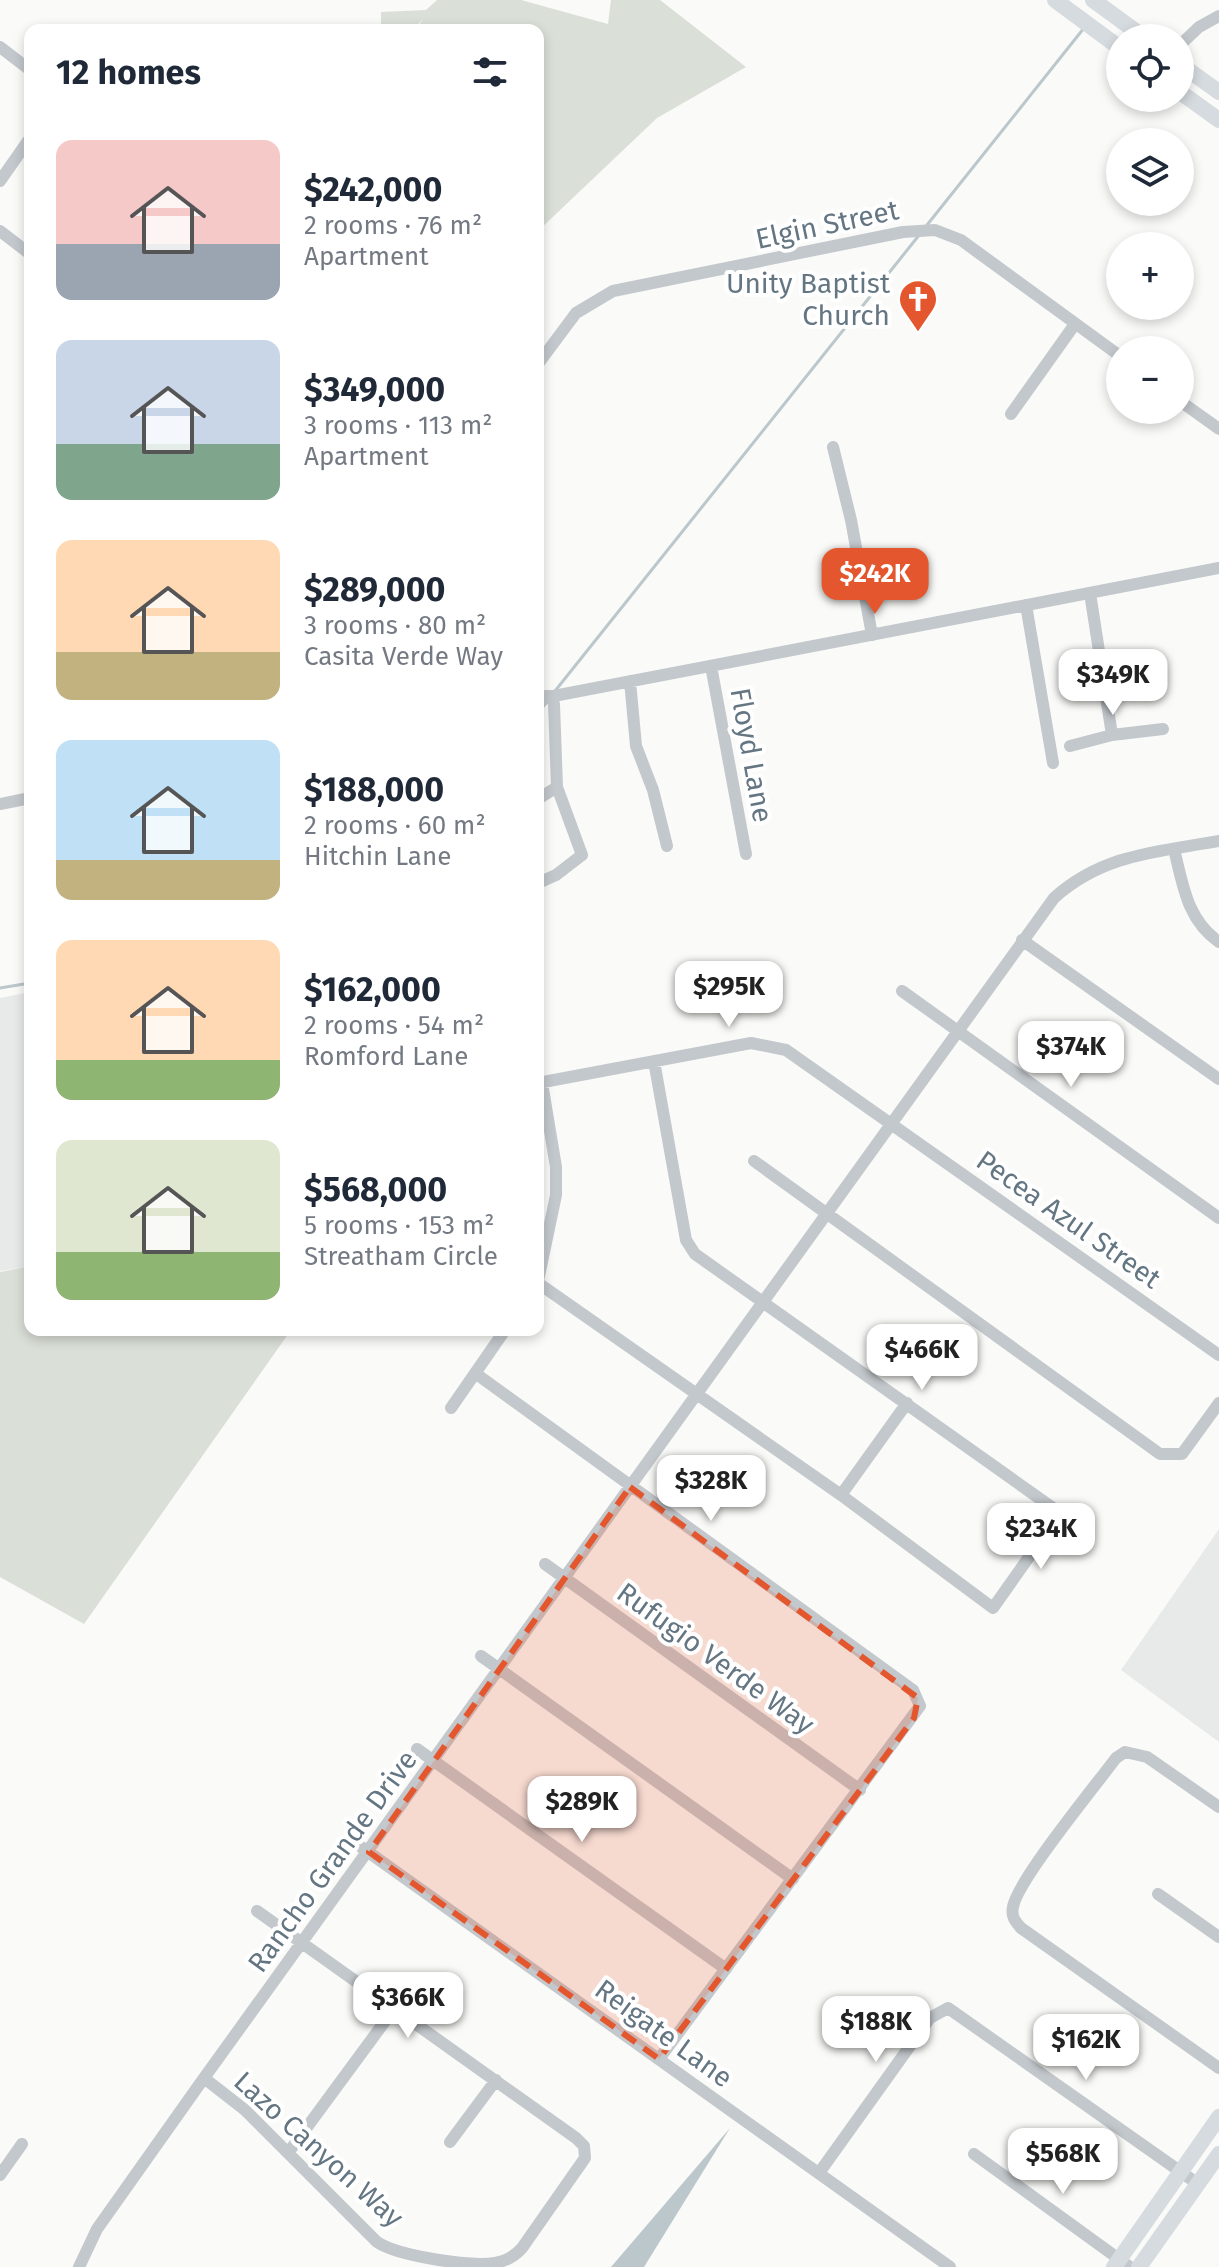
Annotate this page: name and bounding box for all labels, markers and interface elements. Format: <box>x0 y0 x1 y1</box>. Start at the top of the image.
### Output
map controls <box>1106 24 1194 424</box>
button: locate <box>1106 24 1194 112</box>
icon: filters <box>468 50 512 94</box>
text: 12 homes <box>56 52 201 93</box>
button: layers <box>1106 128 1194 216</box>
text: $242,000 <box>304 169 442 210</box>
icon: home <box>120 172 216 268</box>
street label: Elgin Street <box>753 193 902 256</box>
text: 2 rooms · 76 m² <box>304 210 482 241</box>
button: + <box>1106 232 1194 320</box>
text: Apartment <box>304 241 429 272</box>
place label: Unity Baptist Church <box>726 267 891 332</box>
church icon: Unity Baptist Church <box>897 278 939 333</box>
button: − <box>1106 336 1194 424</box>
text: $349,000 <box>304 369 445 410</box>
icon: home <box>120 372 216 468</box>
text: 3 rooms · 113 m² <box>304 410 493 441</box>
text: Apartment <box>304 441 429 472</box>
pin: $242K <box>819 548 931 616</box>
text: $242K <box>840 558 910 589</box>
text: $289,000 <box>304 569 446 610</box>
icon: home <box>120 572 216 668</box>
text: 3 rooms · 80 m² <box>304 610 486 641</box>
text: Casita Verde Way <box>304 641 503 672</box>
pin: $349K <box>1057 649 1169 717</box>
text: $349K <box>1077 659 1149 690</box>
street label: Floyd Lane <box>723 685 780 825</box>
text: $188,000 <box>304 769 444 810</box>
icon: home <box>120 772 216 868</box>
text: 2 rooms · 60 m² <box>304 810 486 841</box>
text: Hitchin Lane <box>304 841 451 872</box>
pin: $295K <box>673 961 785 1029</box>
text: $162,000 <box>304 969 441 1010</box>
text: $295K <box>693 971 765 1002</box>
icon: home <box>120 972 216 1068</box>
text: 2 rooms · 54 m² <box>304 1010 484 1041</box>
pin: $374K <box>1015 1021 1127 1089</box>
text: $374K <box>1036 1031 1106 1062</box>
text: Romford Lane <box>304 1041 468 1072</box>
street label: Pecea Azul Street <box>970 1144 1168 1296</box>
text: $568,000 <box>304 1169 447 1210</box>
icon: home <box>120 1172 216 1268</box>
text: 5 rooms · 153 m² <box>304 1210 495 1241</box>
text: Streatham Circle <box>304 1241 498 1272</box>
pin: $466K <box>866 1324 978 1392</box>
text: $466K <box>885 1334 959 1365</box>
pin: $328K <box>655 1455 767 1523</box>
text: $328K <box>675 1465 747 1496</box>
pin: $234K <box>985 1503 1097 1571</box>
text: $234K <box>1005 1513 1077 1544</box>
street label: Rufugio Verde Way <box>611 1576 821 1741</box>
street label: Rancho Grande Drive <box>241 1744 424 1979</box>
pin: $289K <box>526 1776 638 1844</box>
text: $289K <box>545 1786 619 1817</box>
pin: $366K <box>352 1972 464 2040</box>
street label: Reigate Lane <box>589 1972 739 2094</box>
text: $366K <box>371 1982 445 2013</box>
pin: $188K <box>820 1996 932 2064</box>
text: $188K <box>840 2006 912 2037</box>
pin: $162K <box>1030 2014 1142 2082</box>
text: $162K <box>1051 2024 1121 2055</box>
street label: Lazo Canyon Way <box>227 2065 410 2234</box>
pin: $568K <box>1007 2128 1119 2196</box>
text: $568K <box>1026 2138 1100 2169</box>

